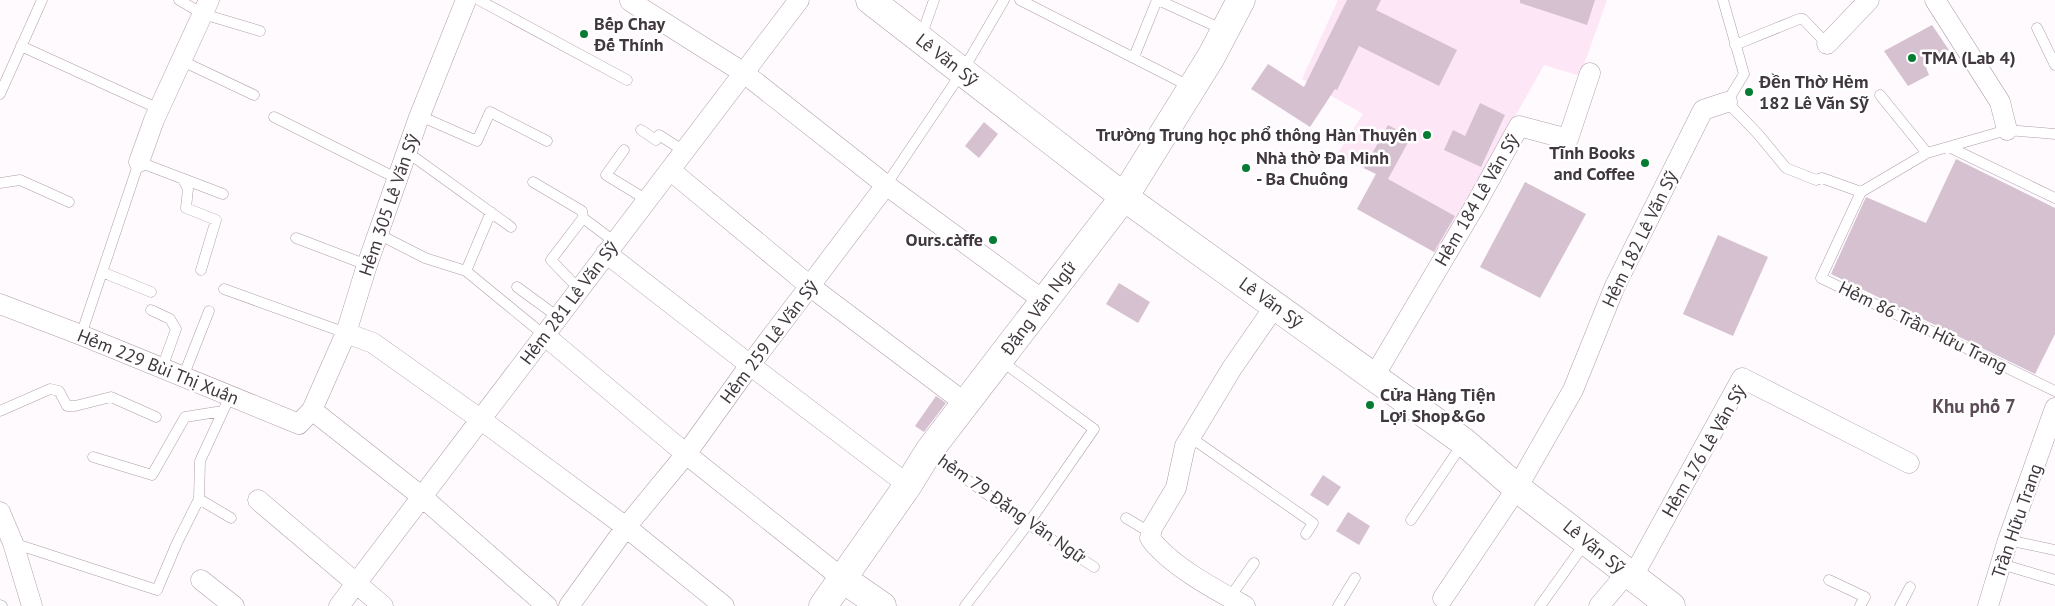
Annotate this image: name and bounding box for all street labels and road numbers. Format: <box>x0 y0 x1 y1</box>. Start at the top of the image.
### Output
street label: Lê Văn Sỹ <box>911 28 983 91</box>
street label: Hẻm 184 Lê Văn Sỹ <box>1429 130 1524 270</box>
street label: Hẻm 305 Lê Văn Sỹ <box>353 131 424 279</box>
street label: Hẻm 182 Lê Văn Sỹ <box>1597 167 1683 311</box>
street label: Hẻm 281 Lê Văn Sỹ <box>515 236 623 369</box>
street label: Đặng Văn Ngữ <box>995 256 1082 360</box>
street label: Lê Văn Sỹ <box>1235 272 1308 333</box>
street label: Hẻm 259 Lê Văn Sỹ <box>715 275 823 408</box>
street label: Hẻm 86 Trần Hữu Trang <box>1835 276 2011 377</box>
street label: Hẻm 229 Bùi Thị Xuân <box>74 324 242 409</box>
street label: Hẻm 176 Lê Văn Sỹ <box>1656 381 1751 521</box>
street label: hẻm 79 Đặng Văn Ngữ <box>934 449 1091 569</box>
street label: Trần Hữu Trang <box>1986 461 2047 581</box>
street label: Lê Văn Sỹ <box>1559 515 1630 579</box>

